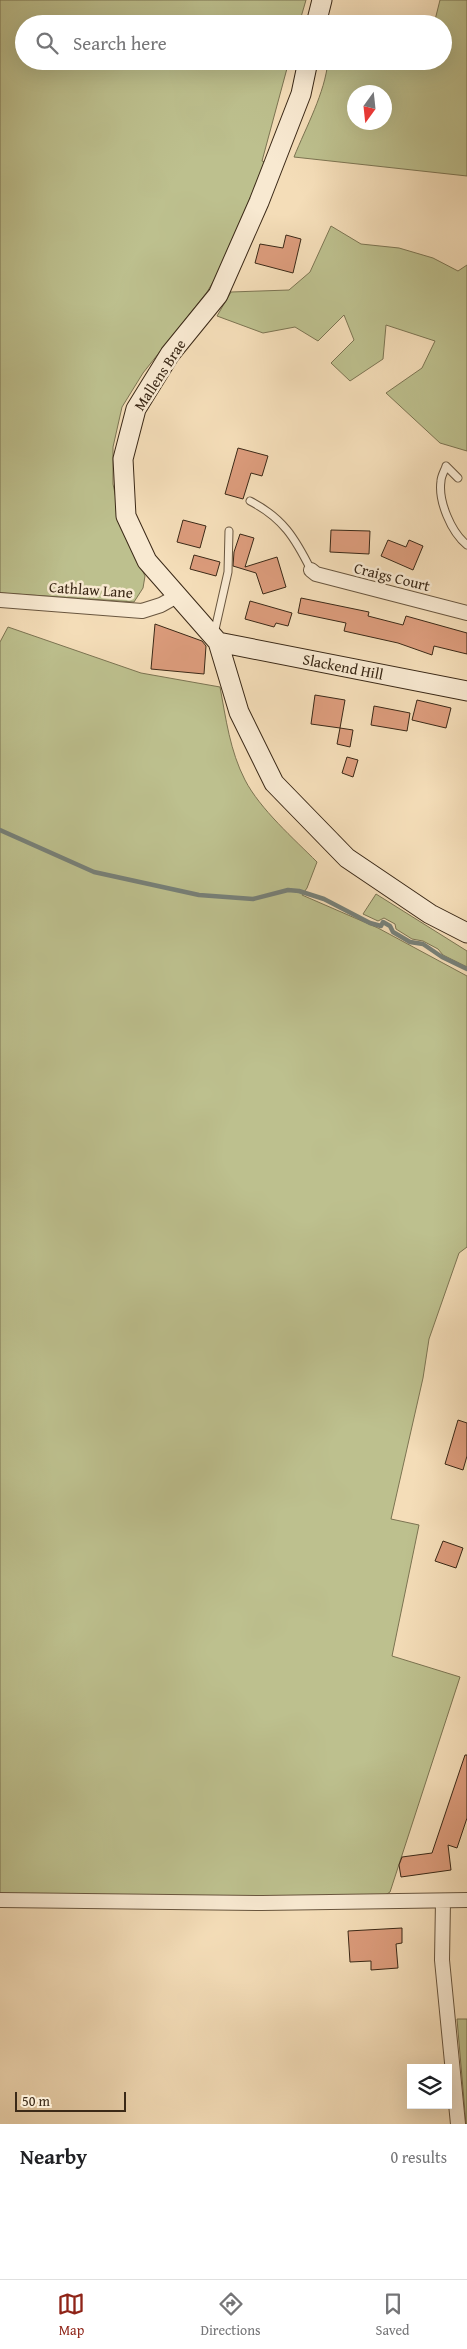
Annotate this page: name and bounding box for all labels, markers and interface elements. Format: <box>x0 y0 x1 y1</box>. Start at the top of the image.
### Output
search box <box>15 15 452 70</box>
icon: search <box>33 29 61 57</box>
text: Search here <box>73 29 167 57</box>
north arrow <box>347 85 392 130</box>
street label: Mallens Brae <box>129 335 190 414</box>
street label: Craigs Court <box>352 557 433 596</box>
street label: Cathlaw Lane <box>48 576 134 603</box>
street label: Slackend Hill <box>301 648 385 685</box>
map controls <box>407 2064 452 2109</box>
button: layers <box>407 2064 452 2109</box>
scale bar <box>15 2089 126 2112</box>
text: 50 m <box>22 2091 50 2111</box>
text: Nearby <box>20 2141 87 2172</box>
text: 0 results <box>390 2145 447 2169</box>
tab: Map <box>57 2290 85 2340</box>
tab: Directions <box>200 2290 261 2340</box>
tab: Saved <box>376 2290 410 2340</box>

